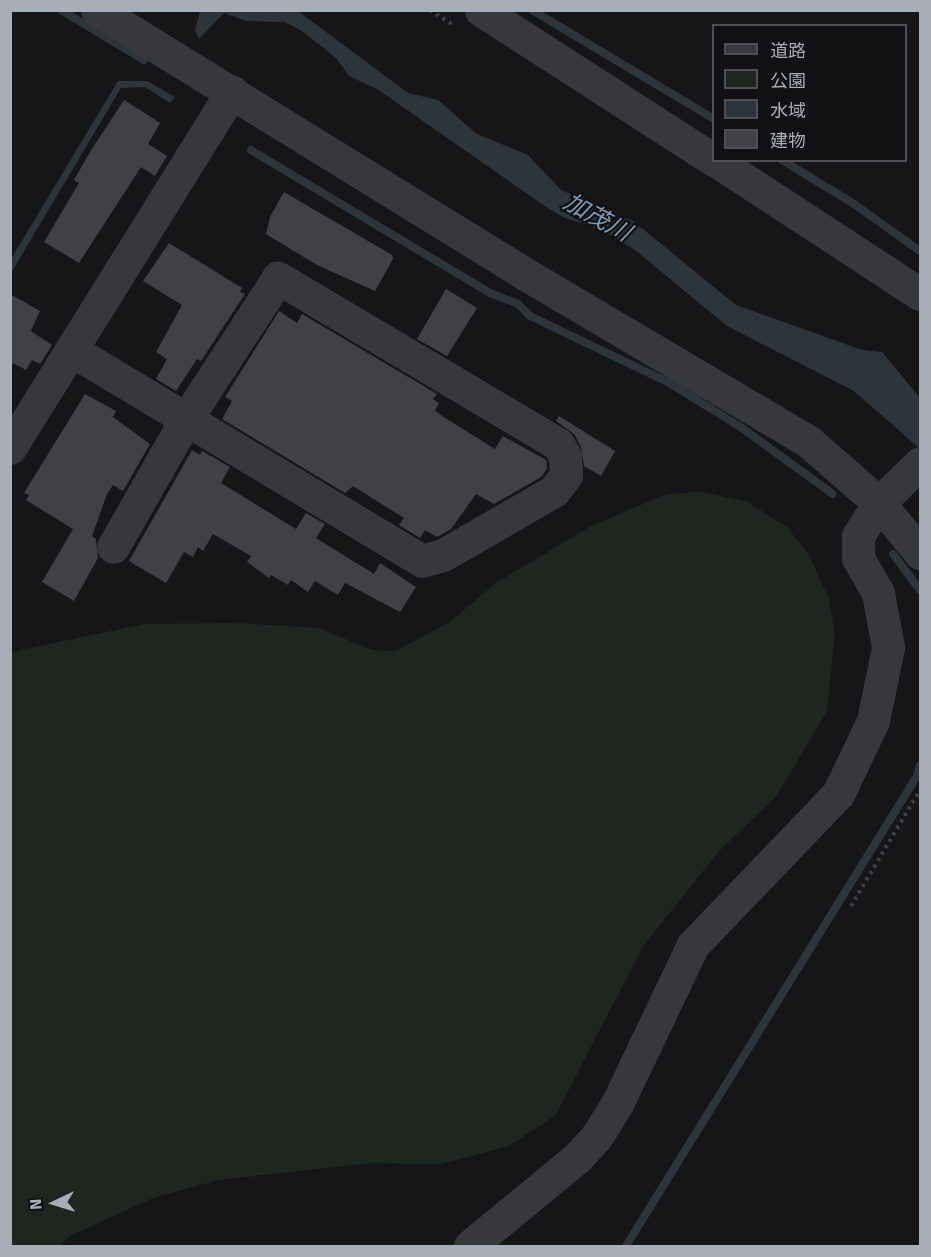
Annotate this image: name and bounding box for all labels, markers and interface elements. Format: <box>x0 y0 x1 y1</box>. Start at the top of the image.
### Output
legend <box>712 24 907 162</box>
text: 道路 <box>770 40 806 62</box>
text: 公園 <box>770 70 806 92</box>
text: 水域 <box>770 100 806 122</box>
text: 建物 <box>770 130 806 152</box>
water label: 加茂川 <box>559 188 635 248</box>
north arrow <box>24 1173 84 1233</box>
text: N <box>26 1198 46 1211</box>

